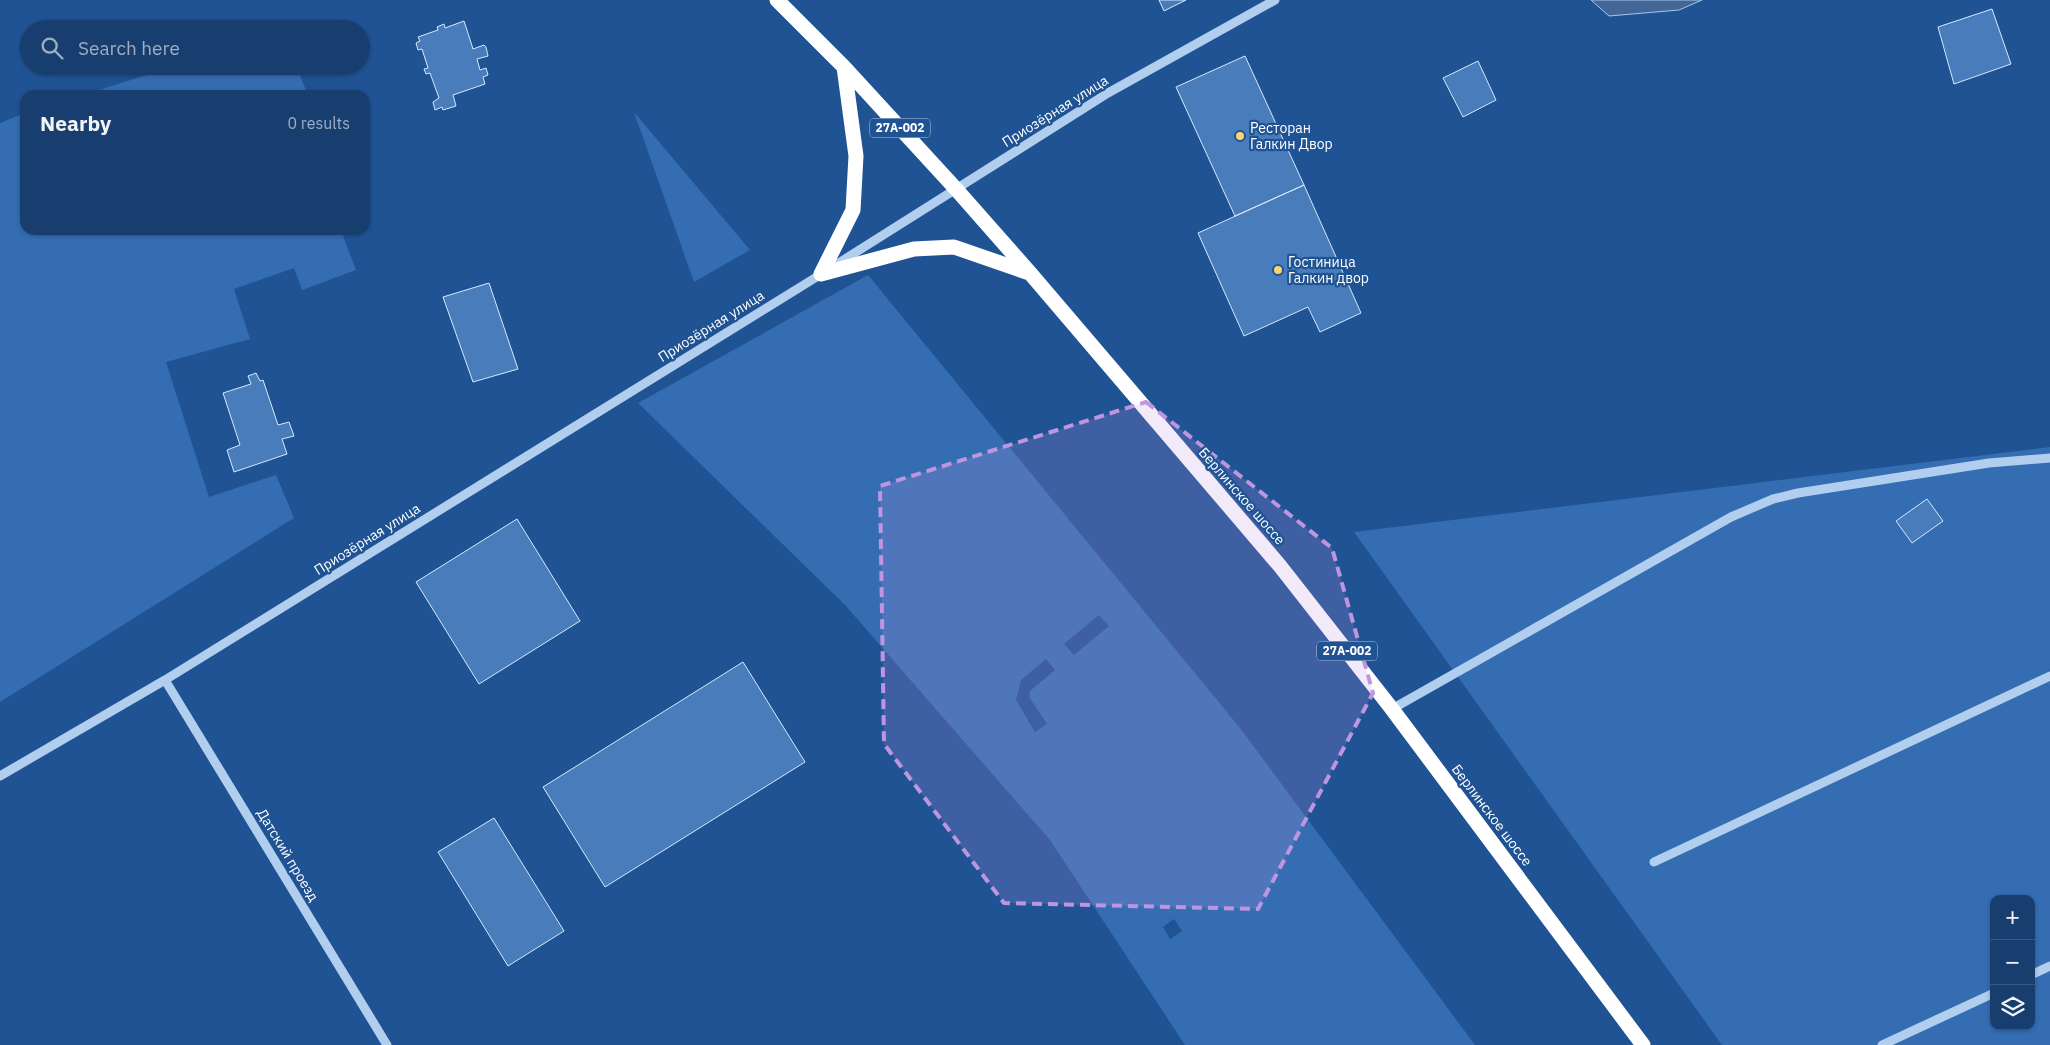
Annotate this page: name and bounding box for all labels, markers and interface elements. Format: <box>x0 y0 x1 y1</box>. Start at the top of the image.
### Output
search box <box>20 20 370 75</box>
icon: search <box>38 34 66 62</box>
text: Search here <box>78 36 180 60</box>
street label: Приозёрная улица <box>999 71 1112 151</box>
text: Nearby <box>40 109 111 137</box>
text: 0 results <box>287 113 350 133</box>
road number: 27А-002 <box>870 119 930 138</box>
place label: Ресторан Галкин Двор <box>1250 119 1333 153</box>
marker: Ресторан Галкин Двор <box>1234 130 1246 142</box>
place label: Гостиница Галкин двор <box>1288 253 1369 287</box>
marker: Гостиница Галкин двор <box>1272 264 1284 276</box>
street label: Приозёрная улица <box>655 286 768 366</box>
street label: Берлинское шоссе <box>1195 444 1289 549</box>
street label: Приозёрная улица <box>311 499 424 579</box>
road number: 27А-002 <box>1317 641 1377 660</box>
street label: Берлинское шоссе <box>1448 760 1536 870</box>
street label: Датский проезд <box>253 805 323 905</box>
map controls <box>1990 895 2035 1030</box>
button: + <box>1990 895 2035 940</box>
button: − <box>1990 940 2035 985</box>
button: layers <box>1990 985 2035 1030</box>

